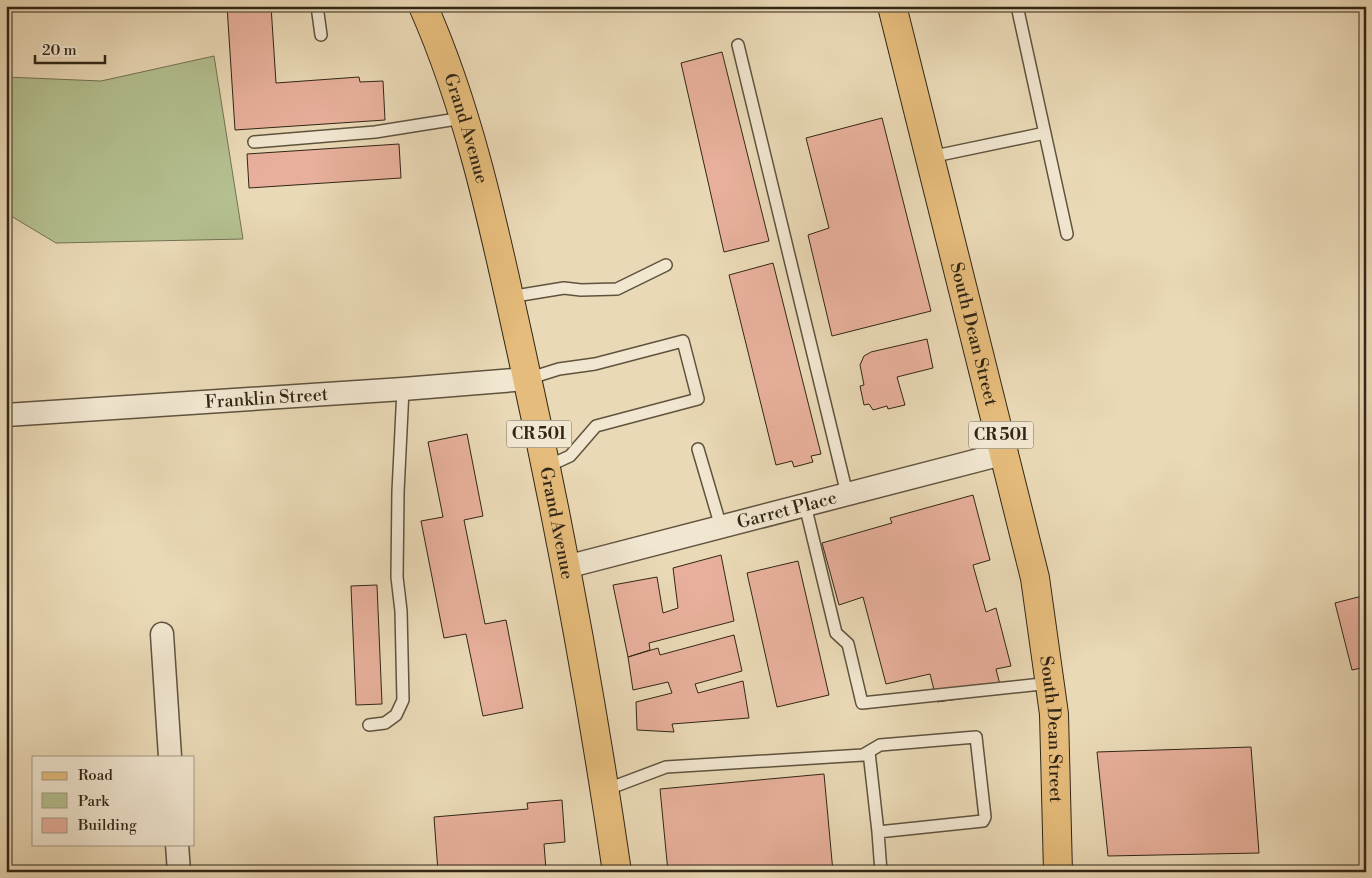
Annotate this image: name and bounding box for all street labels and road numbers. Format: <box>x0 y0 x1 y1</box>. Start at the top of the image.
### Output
street label: Grand Avenue <box>439 70 494 186</box>
street label: South Dean Street <box>945 260 1003 409</box>
street label: Franklin Street <box>204 382 329 413</box>
road number: CR 501 <box>506 420 572 448</box>
road number: CR 501 <box>968 422 1034 448</box>
street label: Grand Avenue <box>535 465 579 581</box>
street label: Garret Place <box>734 486 839 534</box>
street label: South Dean Street <box>1035 654 1068 804</box>

